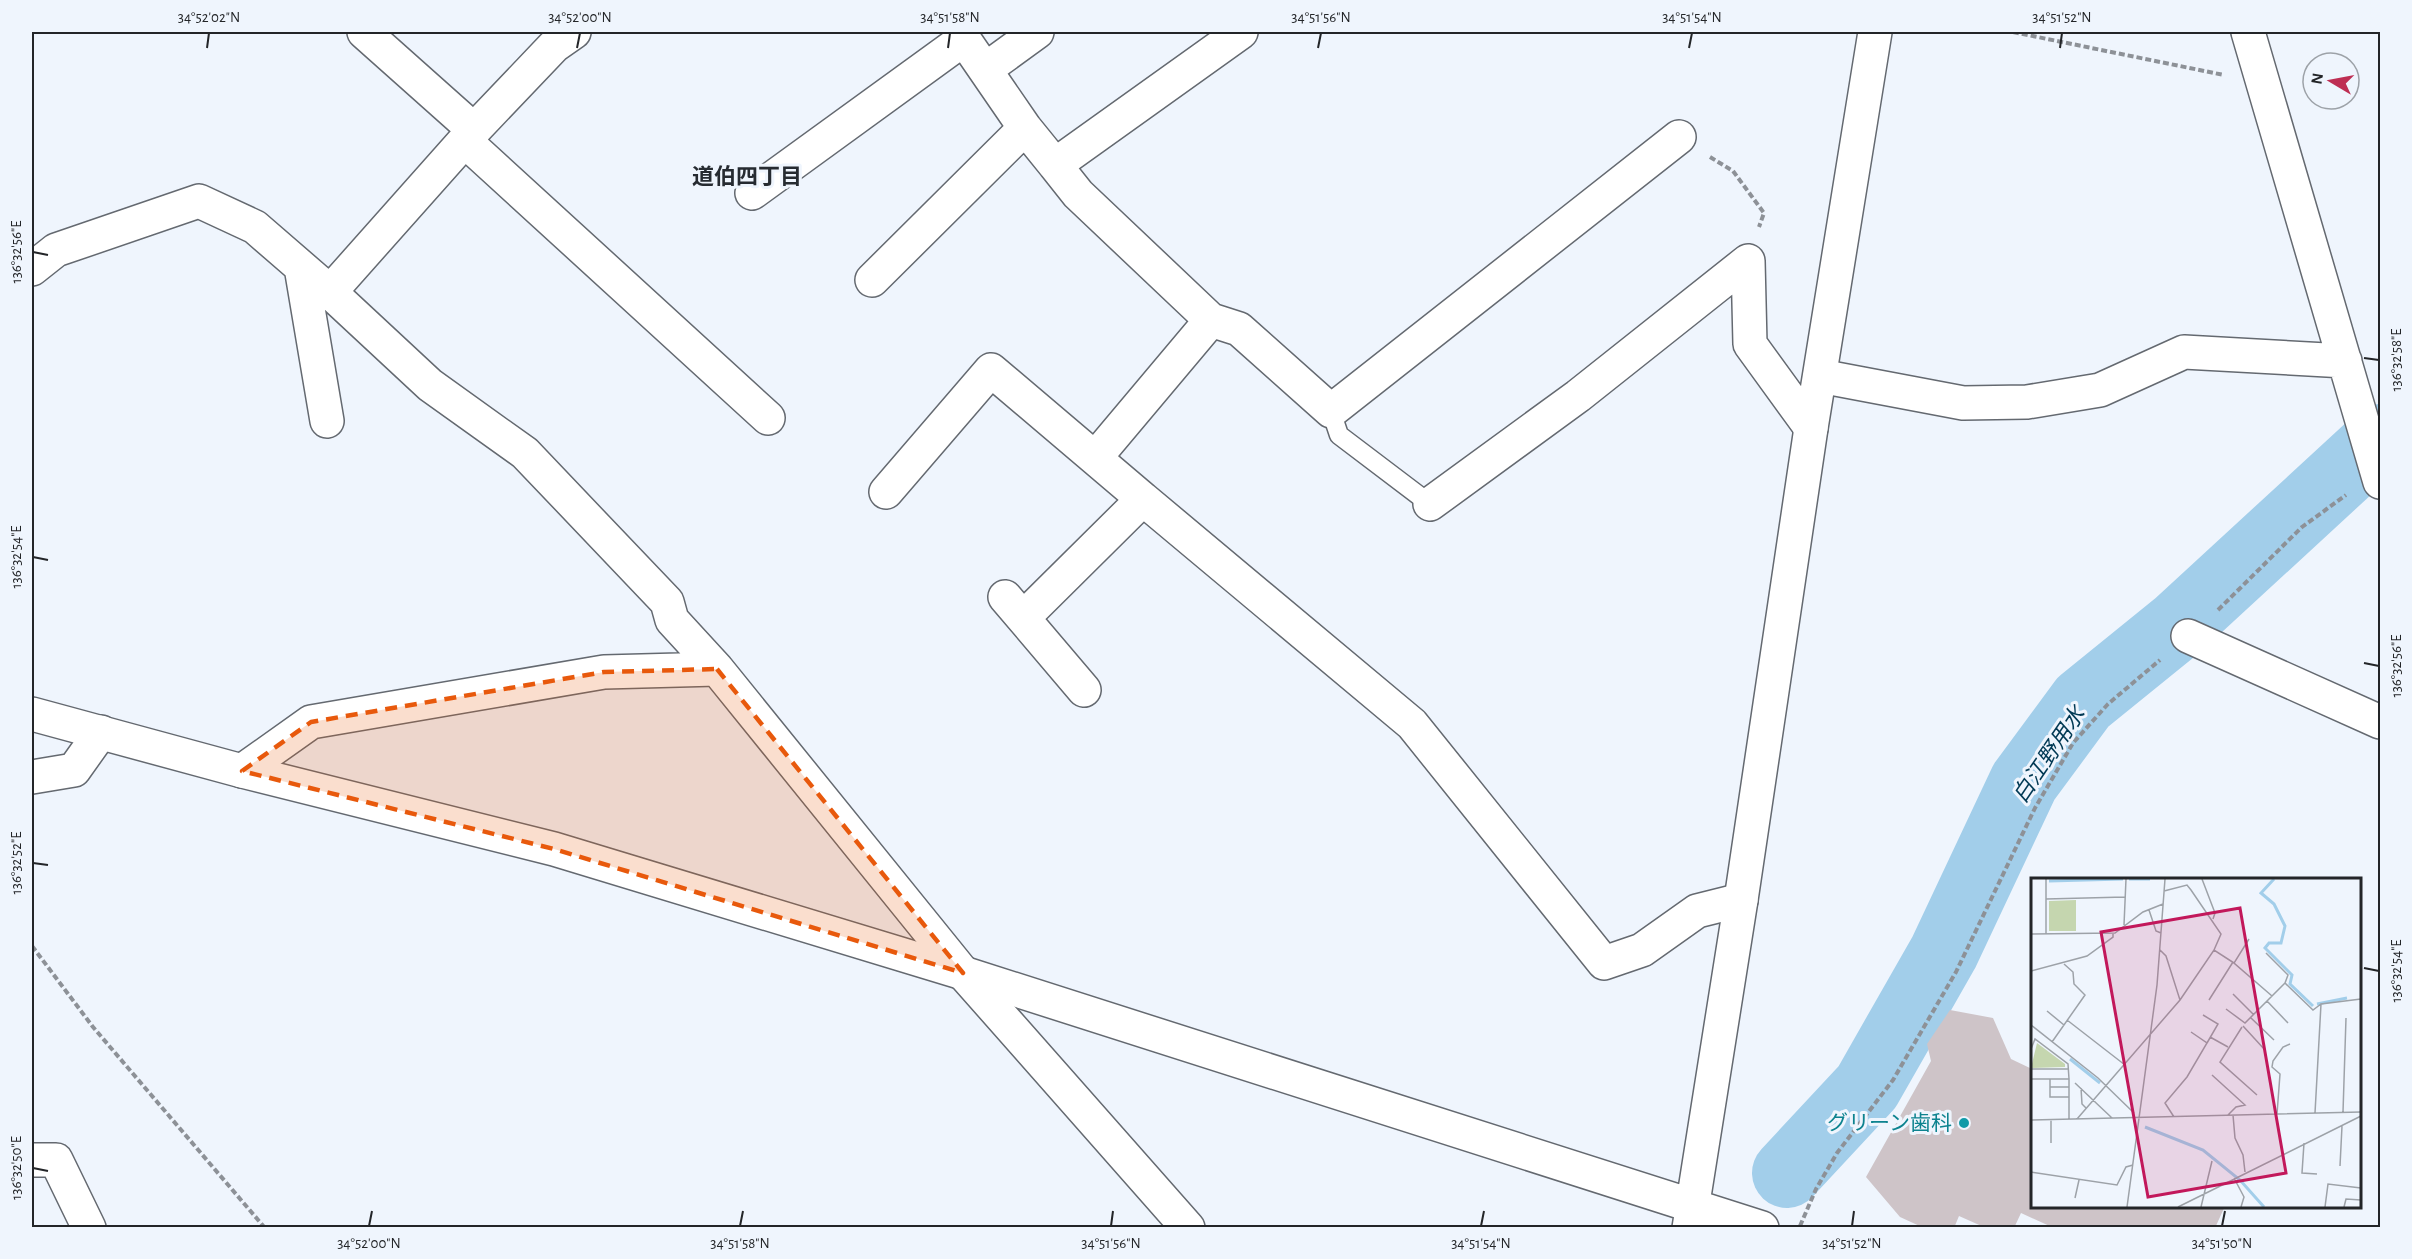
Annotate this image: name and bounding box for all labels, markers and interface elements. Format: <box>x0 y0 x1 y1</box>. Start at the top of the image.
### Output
text: 34°52'02"N <box>178 10 240 25</box>
text: 34°52'00"N <box>548 10 612 25</box>
text: 34°51'58"N <box>920 10 980 25</box>
text: 34°51'56"N <box>1291 10 1351 25</box>
text: 34°51'54"N <box>1662 10 1722 25</box>
text: 34°51'52"N <box>2032 10 2092 25</box>
north arrow <box>2301 51 2361 111</box>
text: N <box>2308 72 2326 85</box>
district label: 道伯四丁目 <box>692 165 802 188</box>
text: 136°32'56"E <box>9 220 24 284</box>
text: 136°32'58"E <box>2389 328 2404 392</box>
text: 136°32'54"E <box>9 525 24 589</box>
text: 136°32'56"E <box>2389 634 2404 698</box>
water label: 白江野用水 <box>2008 701 2090 807</box>
text: 136°32'52"E <box>9 832 24 894</box>
inset map <box>2031 878 2361 1208</box>
text: 136°32'54"E <box>2389 939 2404 1003</box>
place label: グリーン歯科 <box>1827 1112 1952 1134</box>
marker: グリーン歯科 <box>1957 1116 1971 1130</box>
text: 136°32'50"E <box>9 1136 24 1200</box>
text: 34°52'00"N <box>337 1236 401 1251</box>
text: 34°51'58"N <box>710 1236 770 1251</box>
text: 34°51'56"N <box>1081 1236 1141 1251</box>
text: 34°51'54"N <box>1451 1236 1511 1251</box>
text: 34°51'52"N <box>1822 1236 1882 1251</box>
text: 34°51'50"N <box>2192 1236 2252 1251</box>

